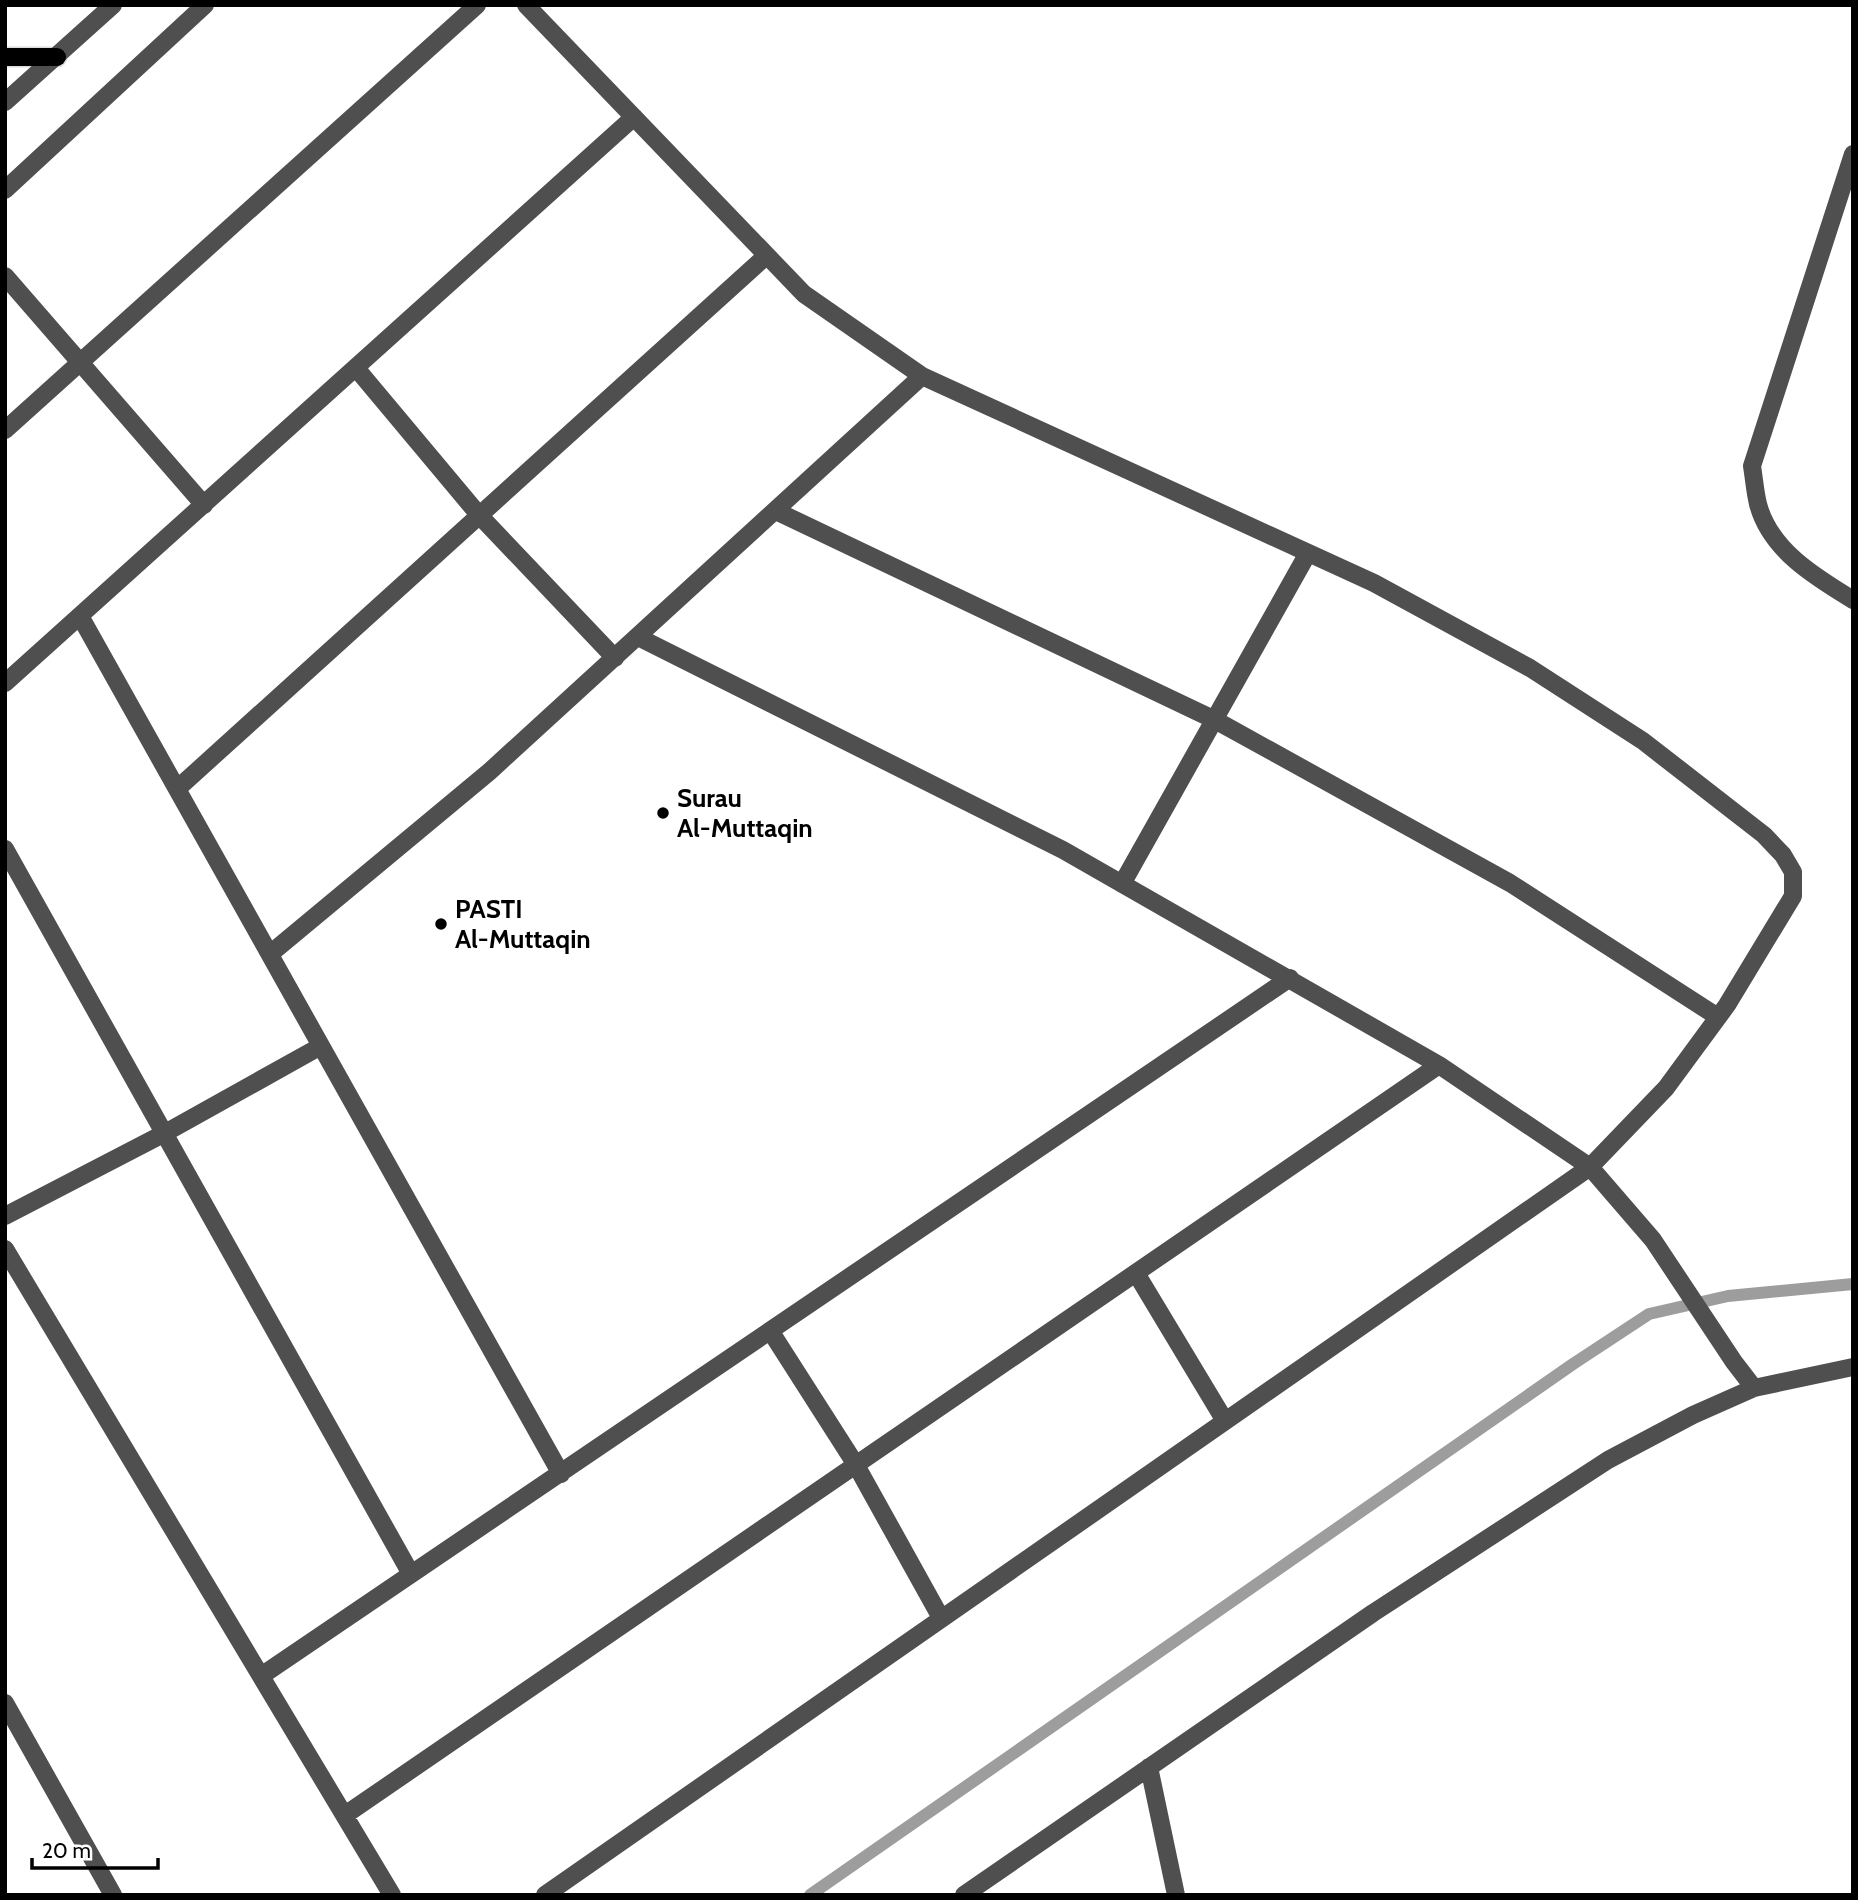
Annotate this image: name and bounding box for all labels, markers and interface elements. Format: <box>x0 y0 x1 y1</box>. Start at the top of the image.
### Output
place label: Surau Al-Muttaqin <box>677 782 813 844</box>
marker: Surau Al-Muttaqin <box>655 805 671 821</box>
place label: PASTI Al-Muttaqin <box>455 893 591 955</box>
marker: PASTI Al-Muttaqin <box>433 916 449 932</box>
scale bar <box>32 1826 158 1870</box>
text: 20 m <box>42 1838 91 1863</box>

